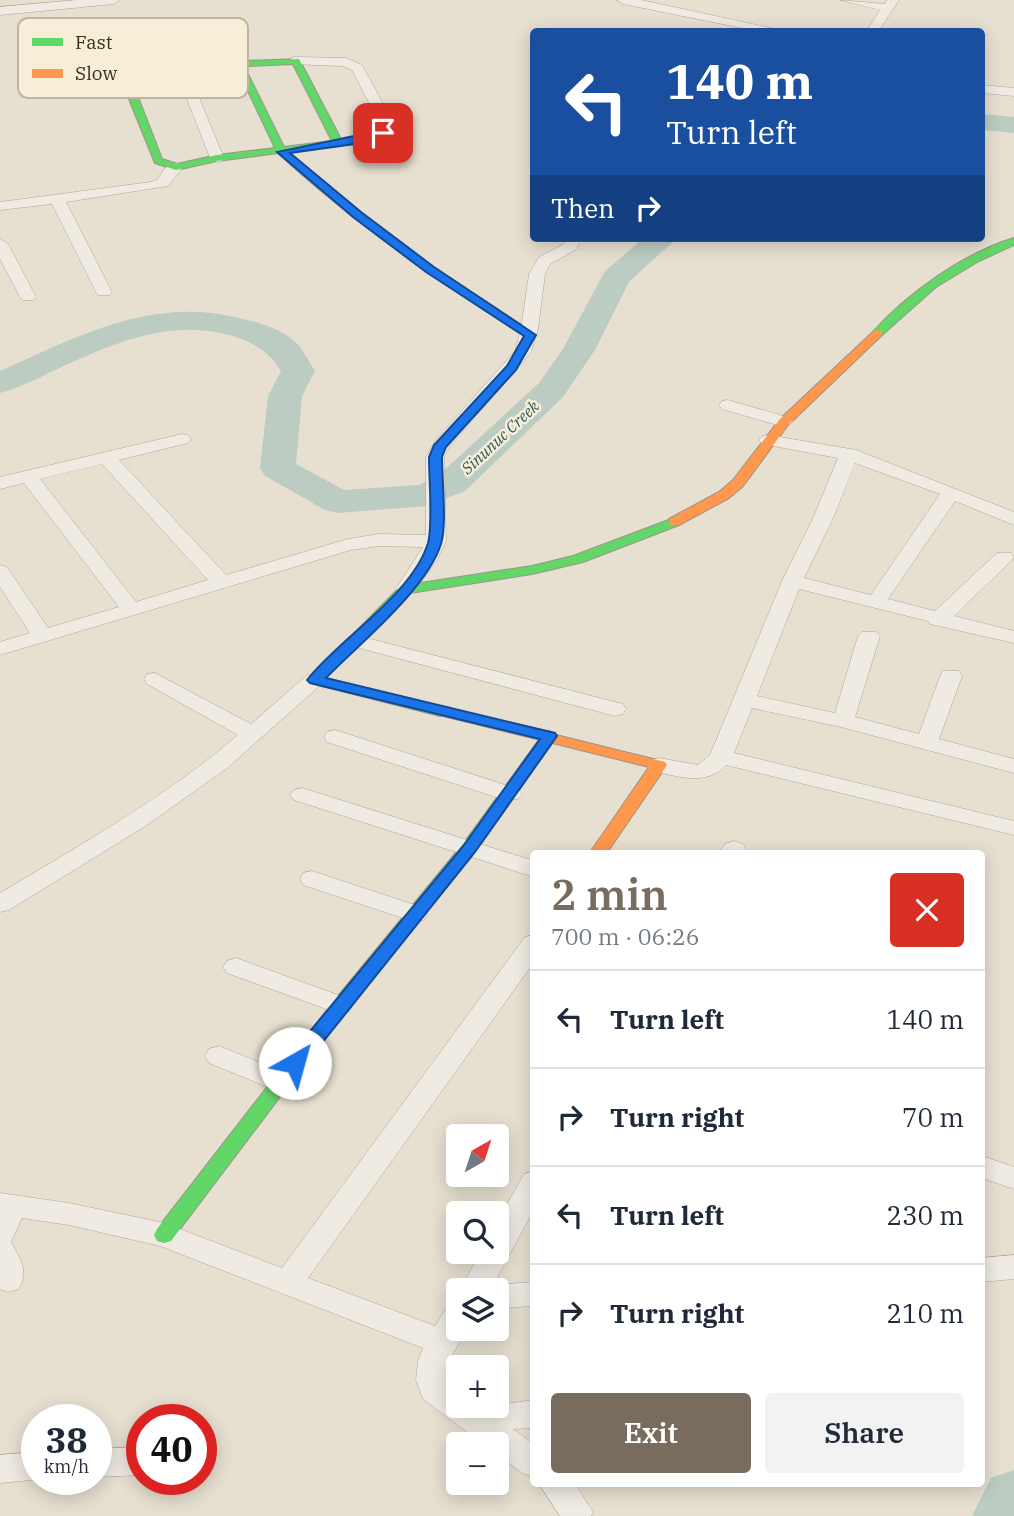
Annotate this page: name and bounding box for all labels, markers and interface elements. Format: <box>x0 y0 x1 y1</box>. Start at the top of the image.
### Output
legend <box>18 18 248 98</box>
text: Fast <box>75 30 113 54</box>
text: 140 m <box>666 49 813 112</box>
icon: left <box>551 56 642 147</box>
text: Slow <box>75 61 117 85</box>
pin <box>353 103 413 163</box>
text: Turn left <box>666 111 797 153</box>
icon: arrive <box>364 114 402 152</box>
icon: right <box>629 189 667 227</box>
text: Then <box>551 191 615 225</box>
water label: Sinunuc Creek <box>456 396 543 479</box>
text: 2 min <box>551 867 668 922</box>
button: close <box>890 873 964 947</box>
text: 700 m · 06:26 <box>551 921 700 951</box>
icon: left <box>551 1000 589 1038</box>
text: Turn left <box>610 1002 724 1036</box>
text: 140 m <box>886 1002 964 1036</box>
position arrow <box>258 1026 332 1100</box>
icon: right <box>551 1098 589 1136</box>
text: Turn right <box>610 1100 744 1134</box>
text: 70 m <box>902 1100 964 1134</box>
north arrow <box>446 1124 509 1186</box>
map controls <box>446 1124 509 1495</box>
icon: left <box>551 1196 589 1234</box>
text: Turn left <box>610 1198 724 1232</box>
text: 230 m <box>886 1198 964 1232</box>
button: search <box>446 1201 509 1264</box>
button: layers <box>446 1278 509 1341</box>
icon: right <box>551 1294 589 1332</box>
text: Turn right <box>610 1296 744 1330</box>
text: 210 m <box>886 1296 964 1330</box>
button: + <box>446 1355 509 1418</box>
button: Exit <box>551 1393 751 1473</box>
button: Share <box>765 1393 964 1473</box>
speed limit sign: 40 <box>126 1404 217 1495</box>
text: 38 <box>45 1417 88 1463</box>
button: − <box>446 1432 509 1495</box>
text: km/h <box>44 1455 89 1478</box>

